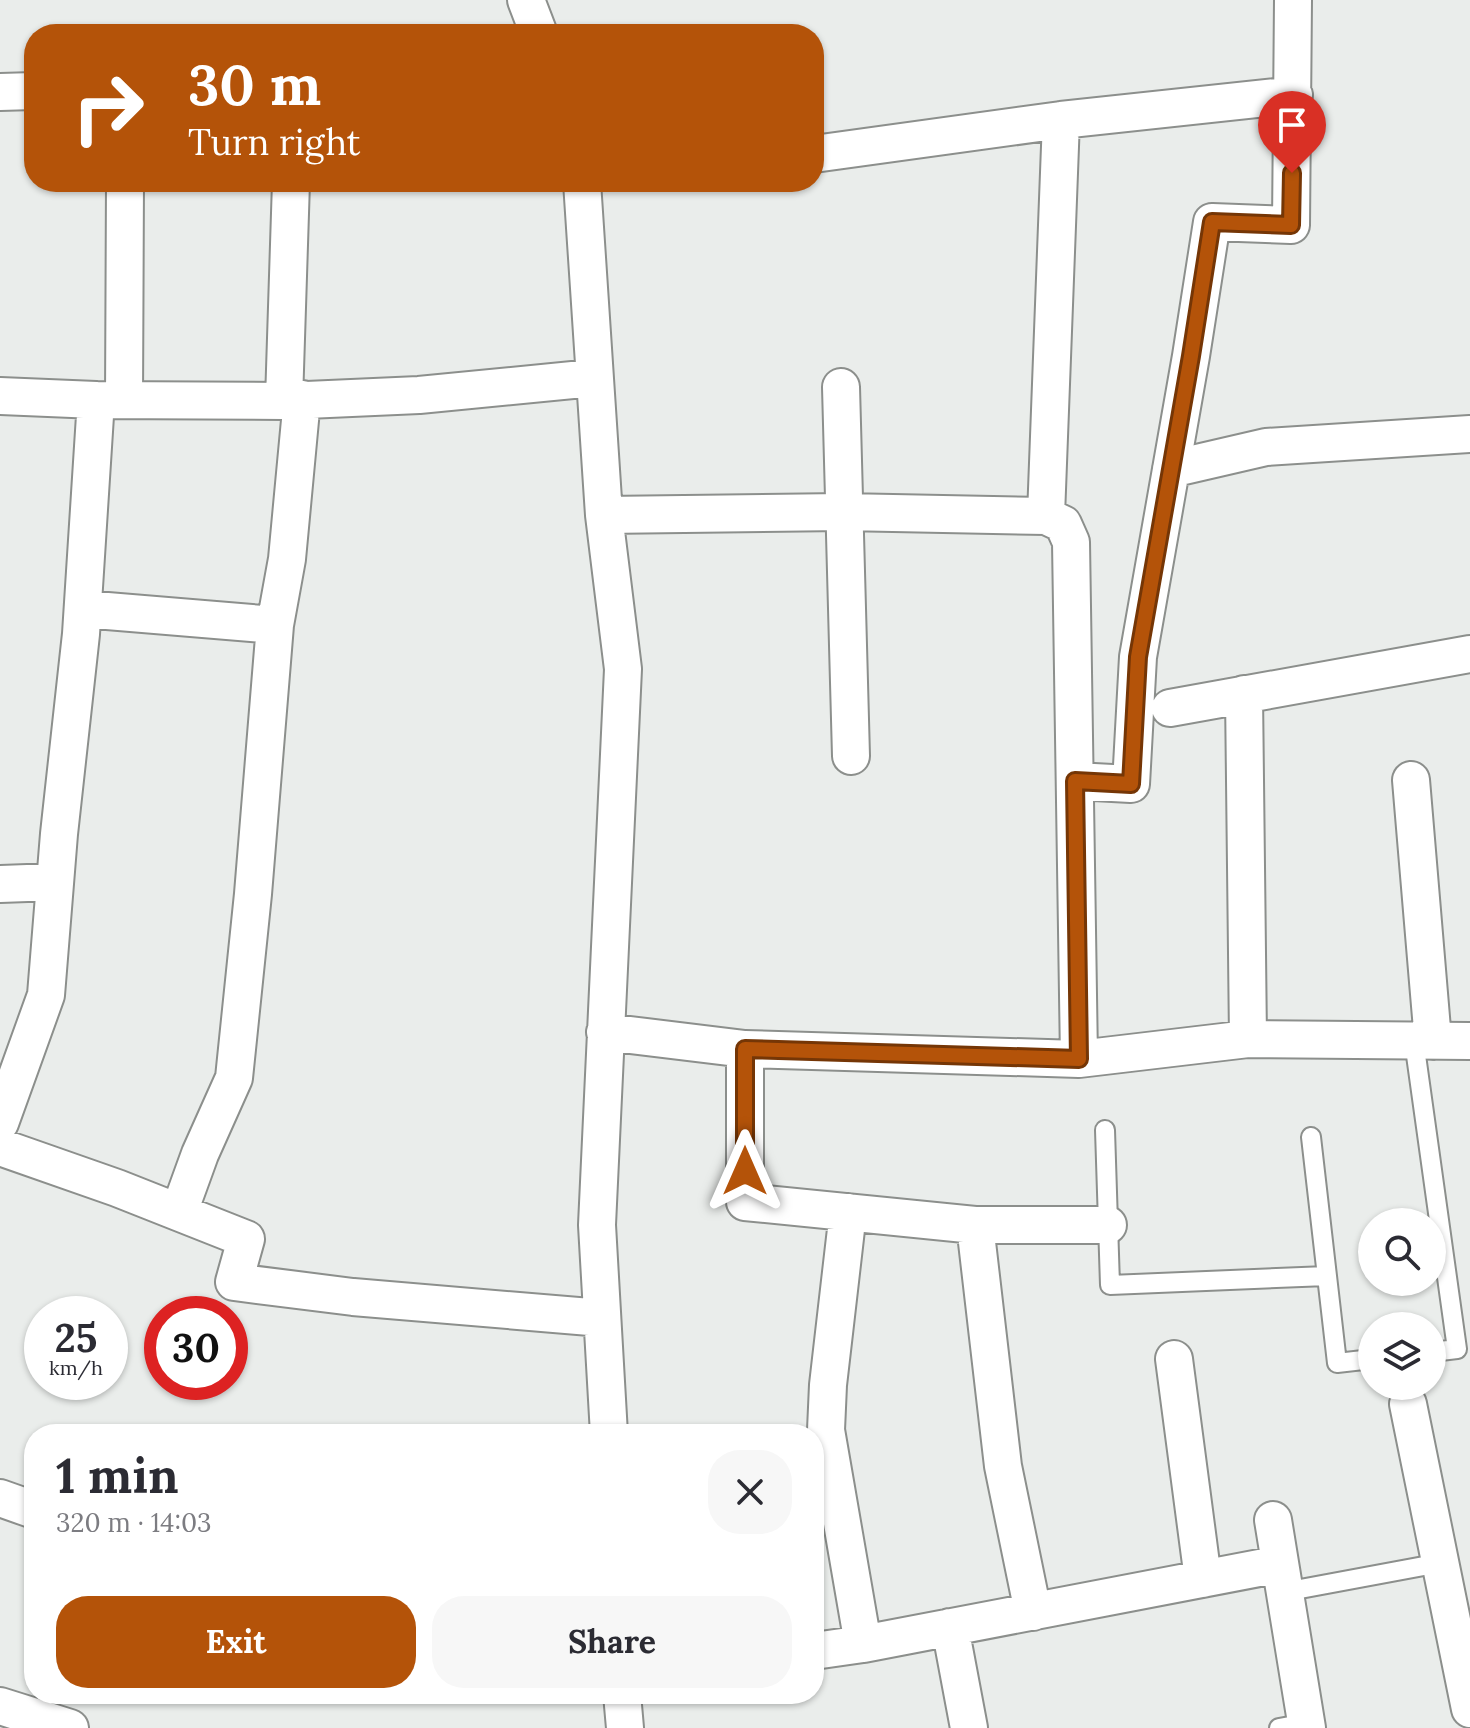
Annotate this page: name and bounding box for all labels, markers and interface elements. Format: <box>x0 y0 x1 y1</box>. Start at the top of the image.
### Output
text: 30 m <box>188 49 321 120</box>
icon: right <box>56 56 160 160</box>
pin <box>1258 91 1326 173</box>
icon: arrive <box>1270 103 1314 147</box>
text: Turn right <box>188 119 361 165</box>
position arrow <box>703 1129 787 1213</box>
map controls <box>1358 1208 1446 1400</box>
button: search <box>1358 1208 1446 1296</box>
speed limit sign: 30 <box>144 1296 248 1400</box>
text: 25 <box>55 1312 97 1363</box>
button: layers <box>1358 1312 1446 1400</box>
text: km/h <box>49 1355 103 1380</box>
text: 1 min <box>56 1445 179 1506</box>
button: close <box>708 1450 792 1534</box>
text: 320 m · 14:03 <box>56 1506 212 1539</box>
button: Exit <box>56 1596 416 1688</box>
button: Share <box>432 1596 792 1688</box>

